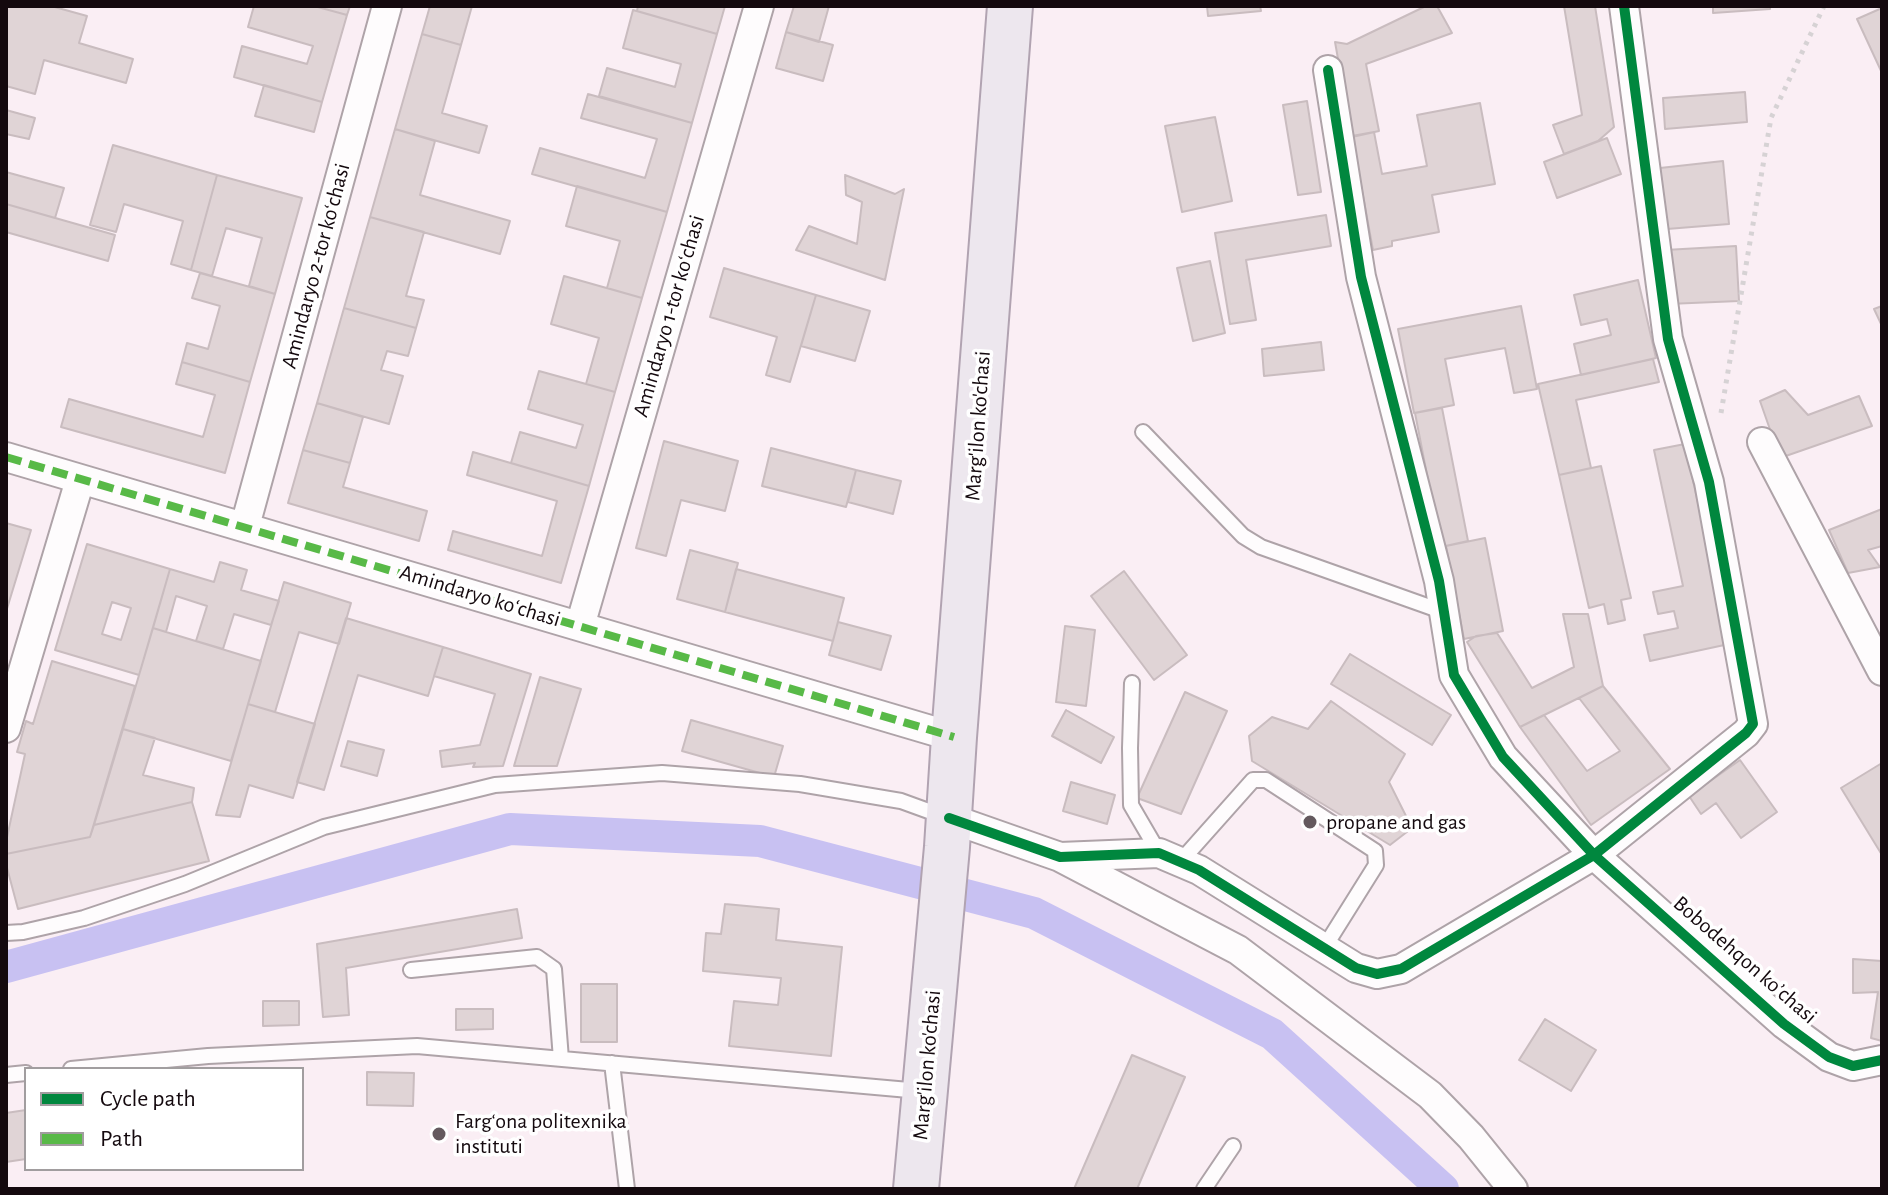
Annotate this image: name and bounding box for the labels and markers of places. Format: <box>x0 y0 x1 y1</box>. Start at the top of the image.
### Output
place label: propane and gas <box>1326 809 1466 835</box>
marker: propane and gas <box>1301 813 1319 831</box>
place label: Fargʻona politexnika instituti <box>455 1108 627 1160</box>
marker: Fargʻona politexnika instituti <box>430 1125 448 1143</box>

